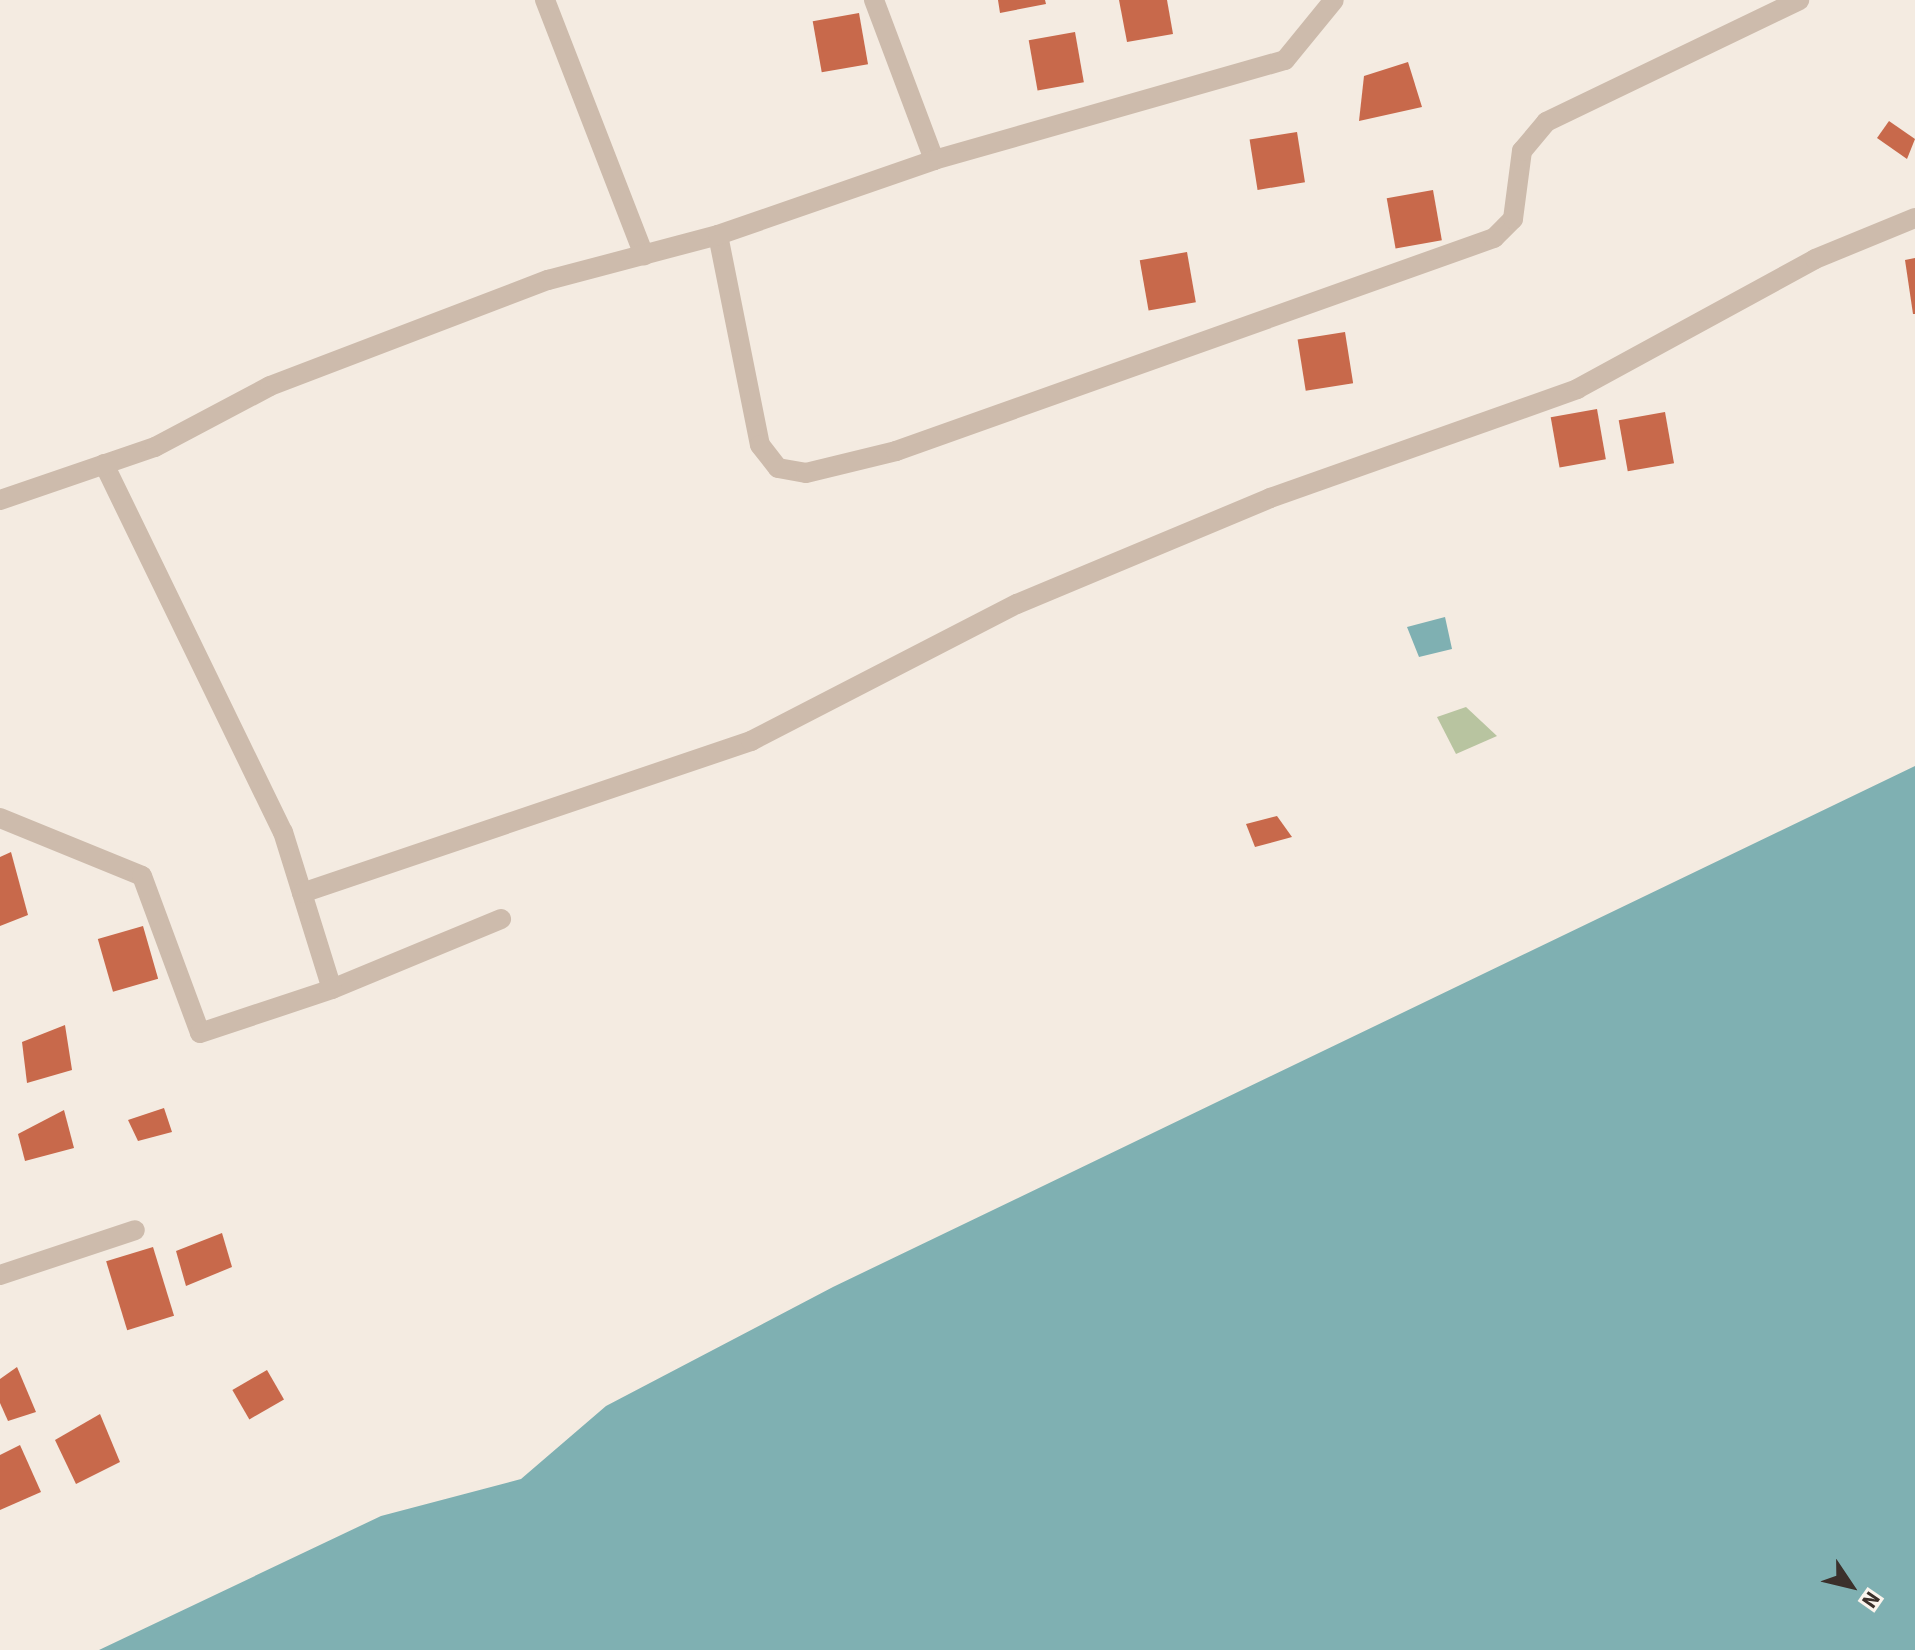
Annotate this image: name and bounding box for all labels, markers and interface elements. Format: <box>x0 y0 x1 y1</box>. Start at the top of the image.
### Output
north arrow <box>1811 1546 1891 1626</box>
text: N <box>1853 1585 1888 1615</box>

